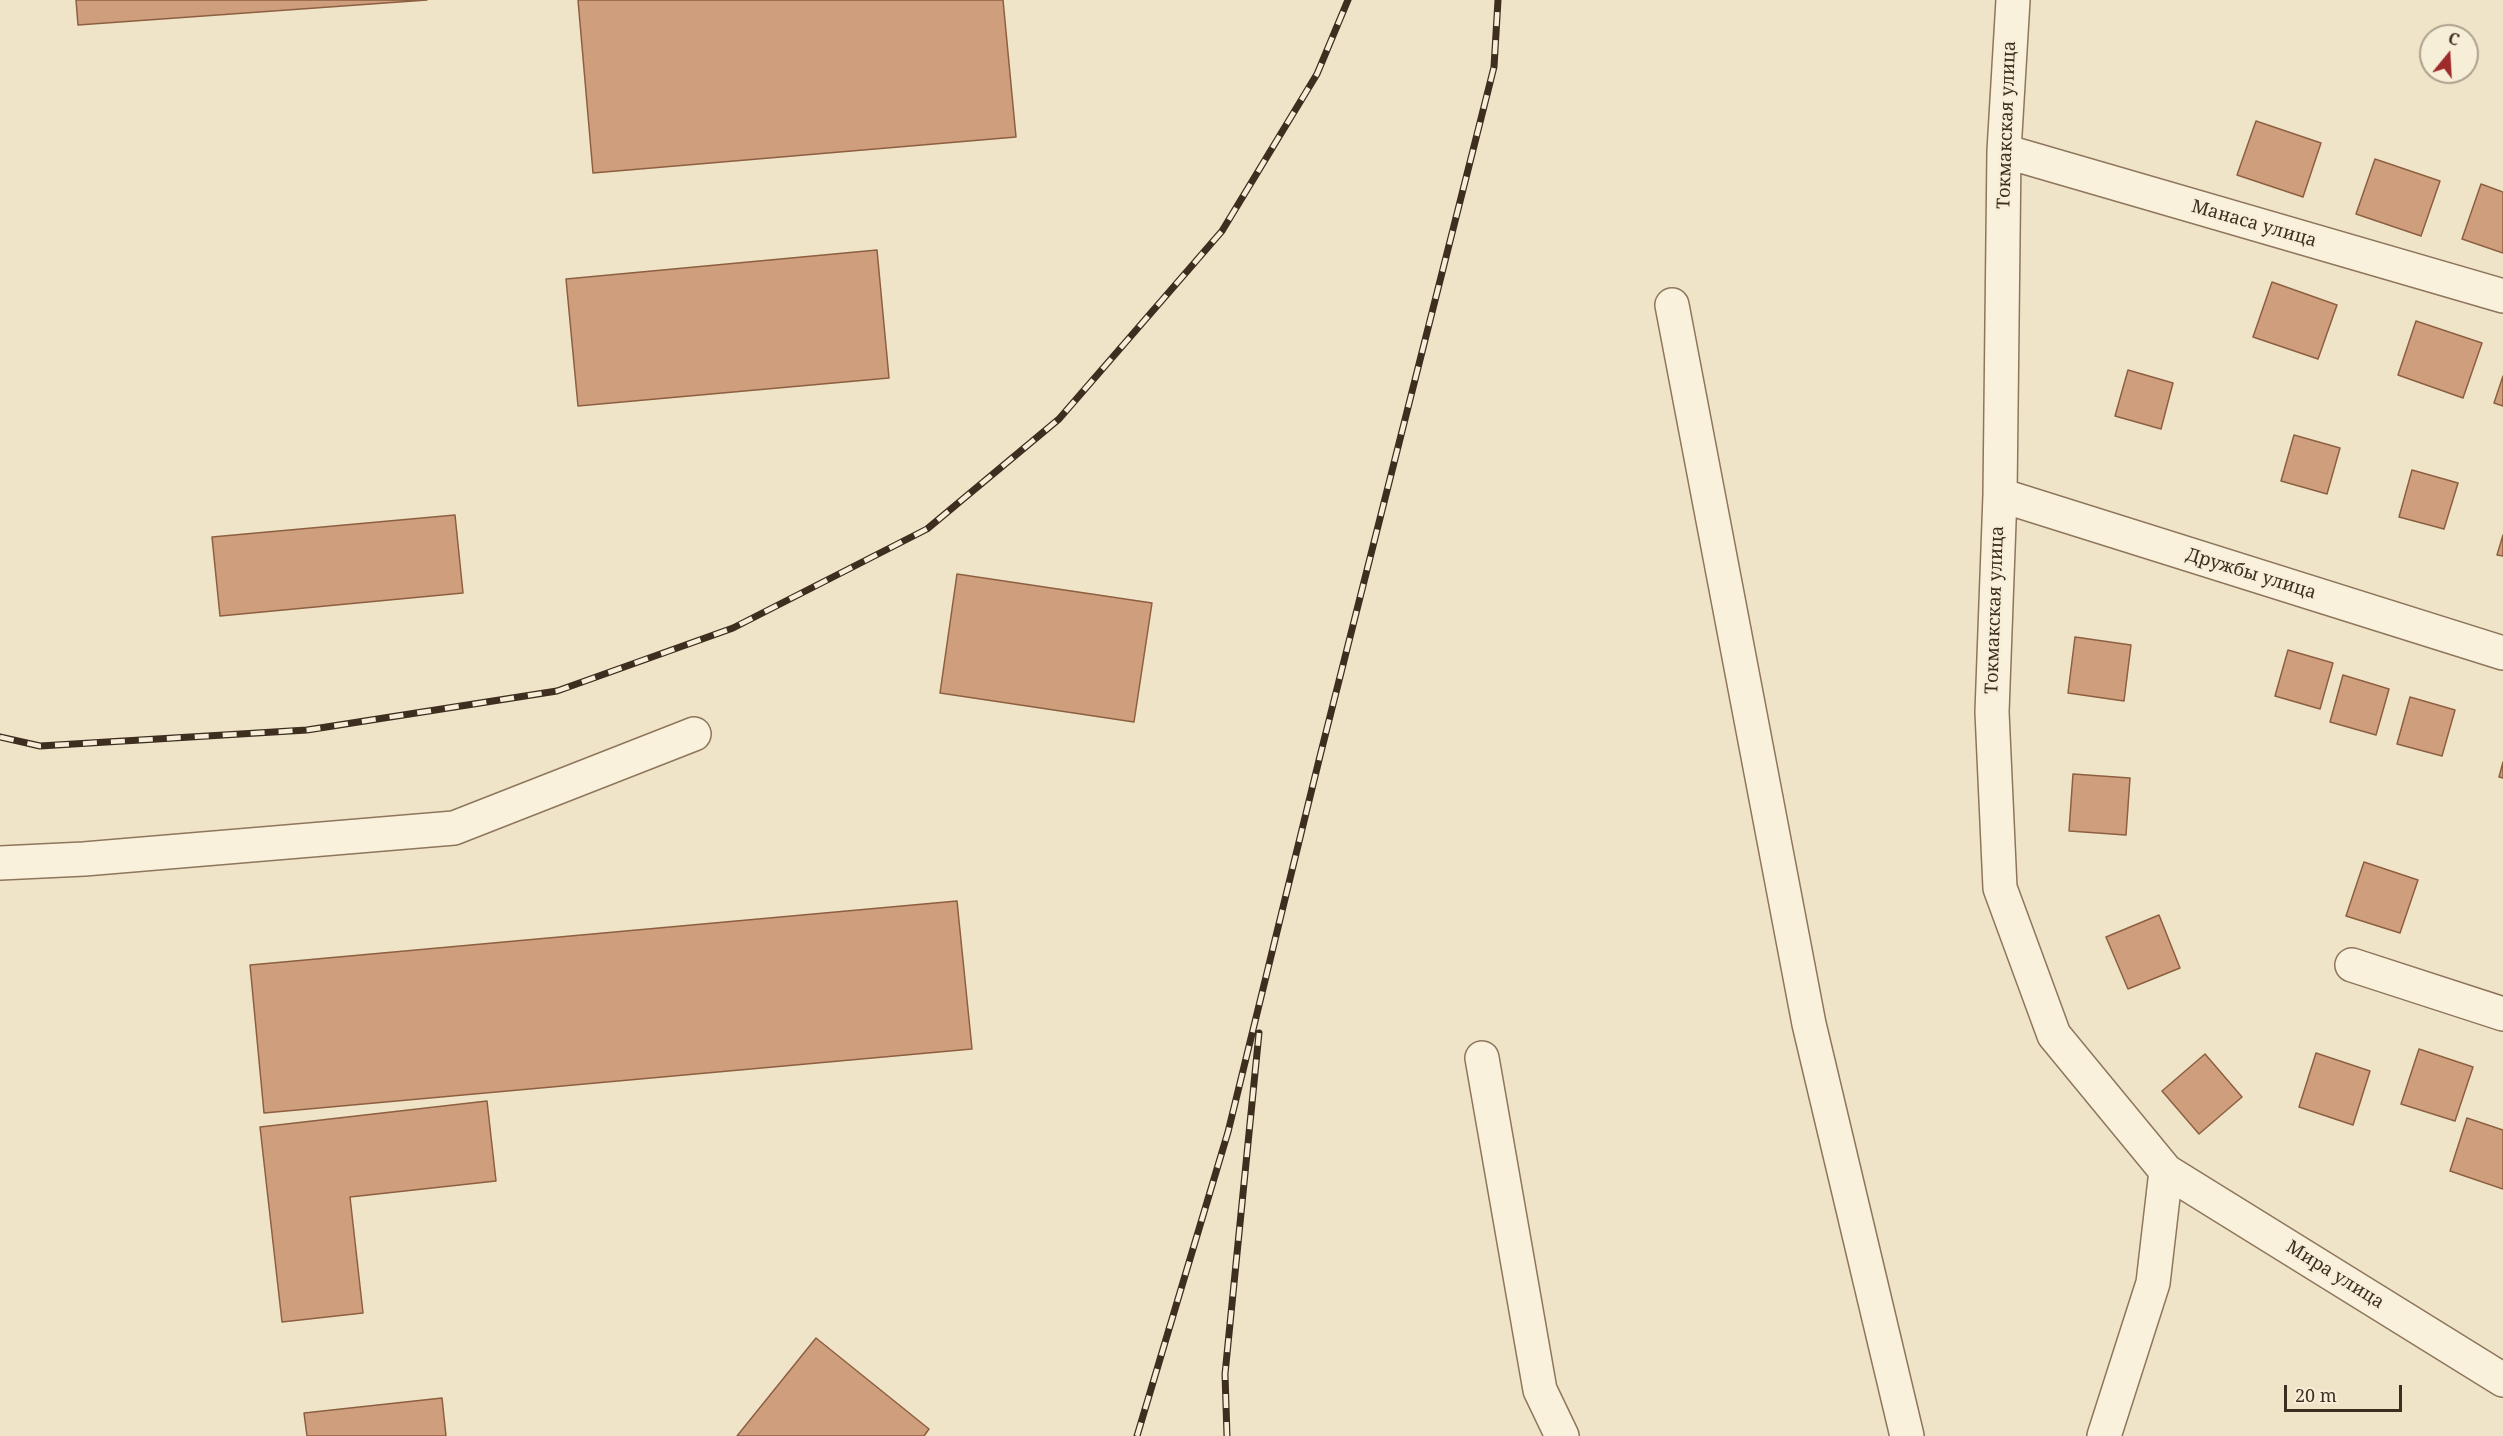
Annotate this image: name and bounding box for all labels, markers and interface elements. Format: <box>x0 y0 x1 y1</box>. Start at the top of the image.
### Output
north arrow <box>2419 24 2479 84</box>
text: С <box>2446 27 2462 51</box>
street label: Токмакская улица <box>1993 41 2021 209</box>
street label: Манаса улица <box>2189 196 2319 252</box>
street label: Токмакская улица <box>1981 526 2009 694</box>
street label: Дружбы улица <box>2183 544 2319 604</box>
street label: Мира улица <box>2282 1236 2388 1314</box>
scale bar <box>2287 1373 2406 1411</box>
text: 20 m <box>2295 1383 2337 1407</box>

